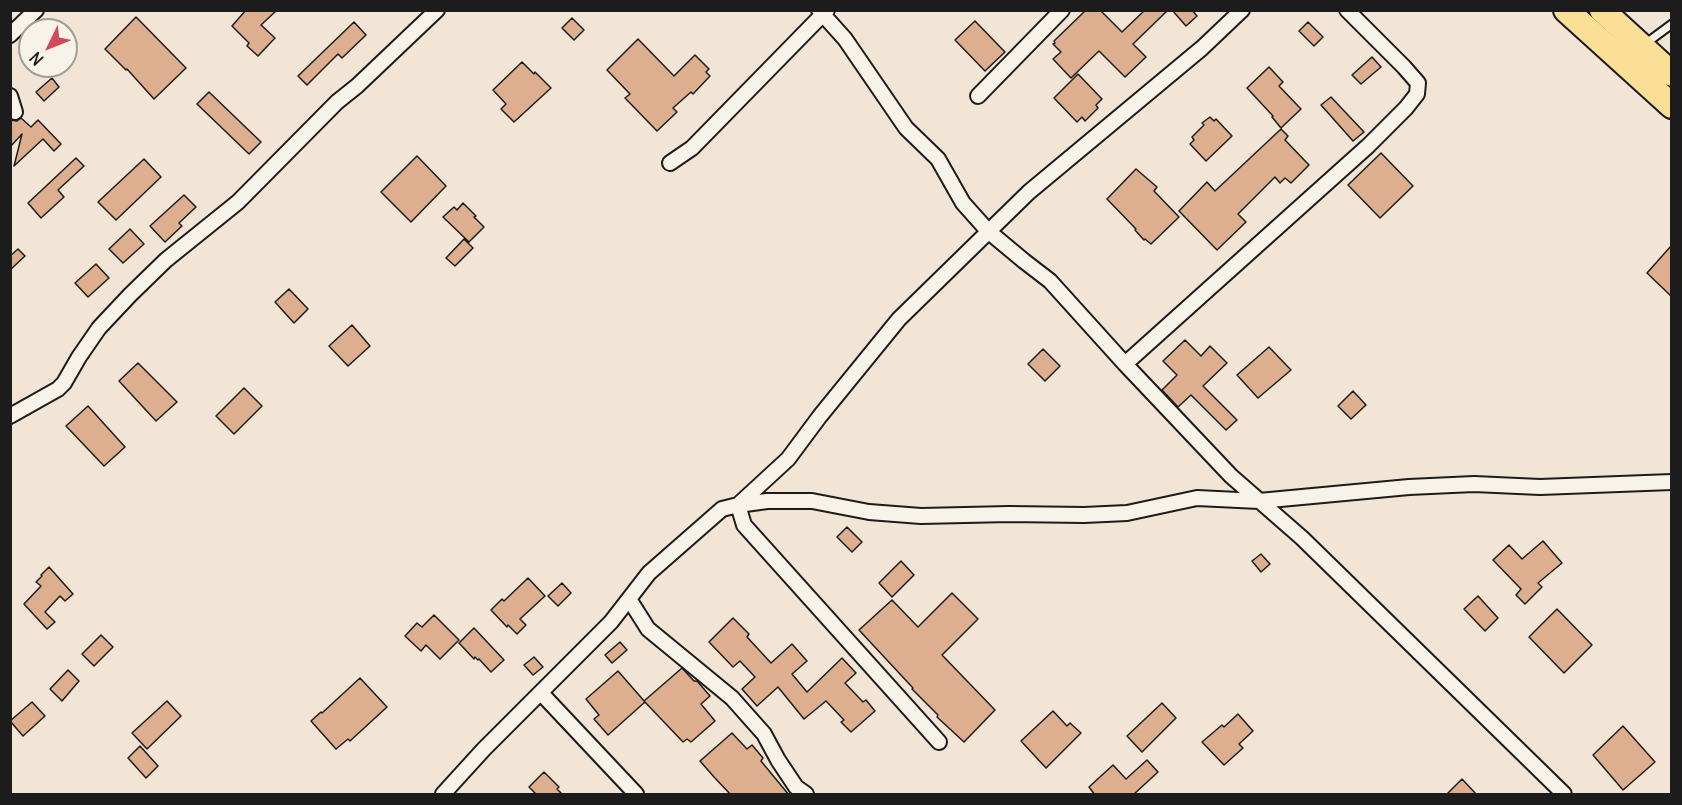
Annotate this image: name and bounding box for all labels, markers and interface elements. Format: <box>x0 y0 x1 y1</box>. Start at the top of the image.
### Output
north arrow <box>18 18 78 78</box>
text: N <box>25 48 47 70</box>

